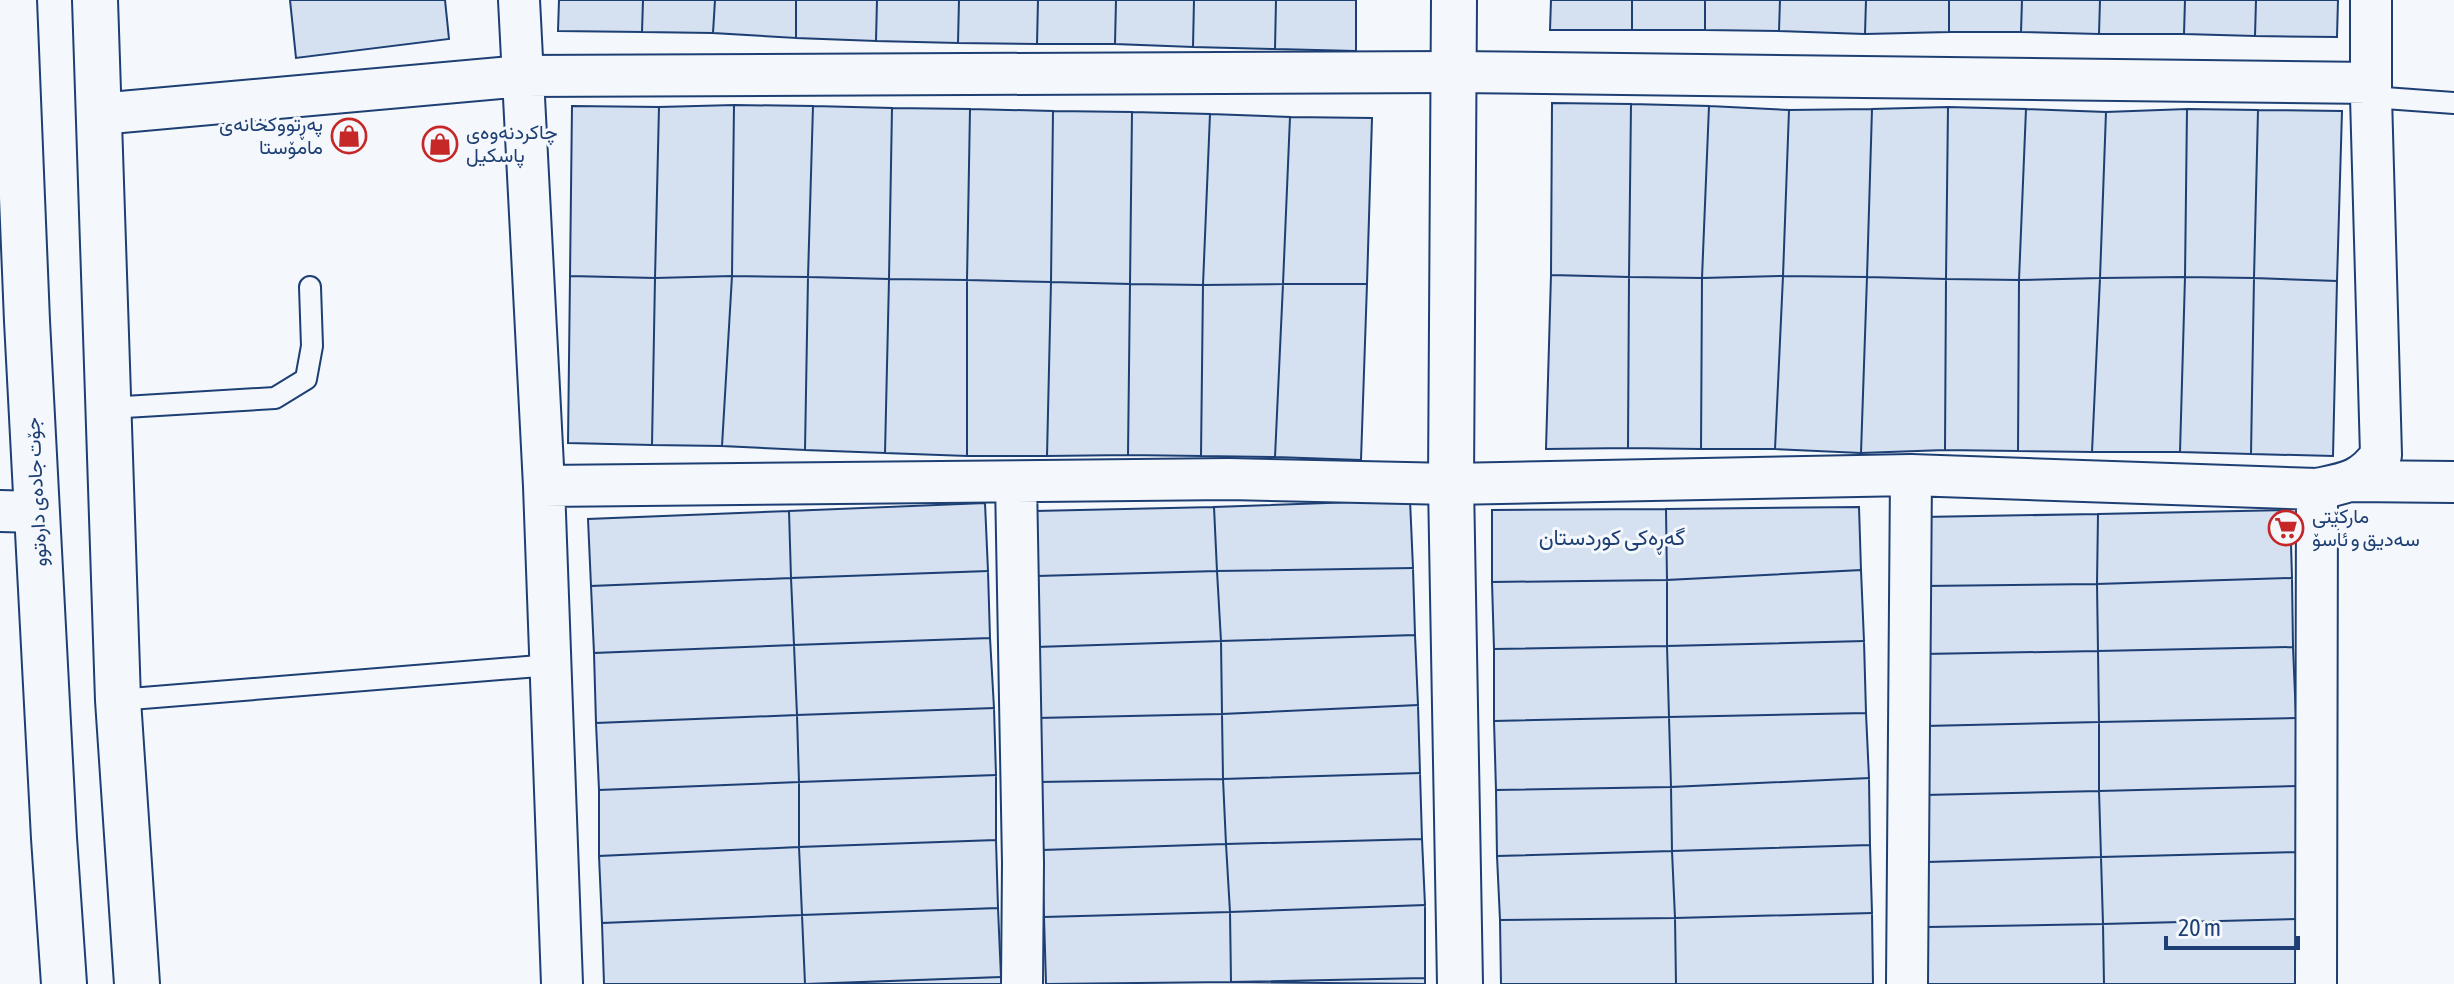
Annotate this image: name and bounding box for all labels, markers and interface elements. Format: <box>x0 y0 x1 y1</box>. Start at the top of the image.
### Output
place label: پەڕتووکخانەی مامۆستا <box>219 112 323 160</box>
shop icon: پەڕتووکخانەی مامۆستا <box>330 117 368 155</box>
place label: چاکردنەوەی پاسکیل <box>466 120 558 169</box>
shop icon: چاکردنەوەی پاسکیل <box>421 125 459 163</box>
street label: جۆت جادەی دارەتوو <box>20 417 53 567</box>
place label: مارکێتی سەدیق و ئاسۆ <box>2312 504 2420 552</box>
supermarket icon: مارکێتی سەدیق و ئاسۆ <box>2267 509 2305 547</box>
district label: گەڕەکی کوردستان <box>1539 524 1686 555</box>
scale bar <box>2166 900 2298 950</box>
text: 20 m <box>2178 914 2221 941</box>

